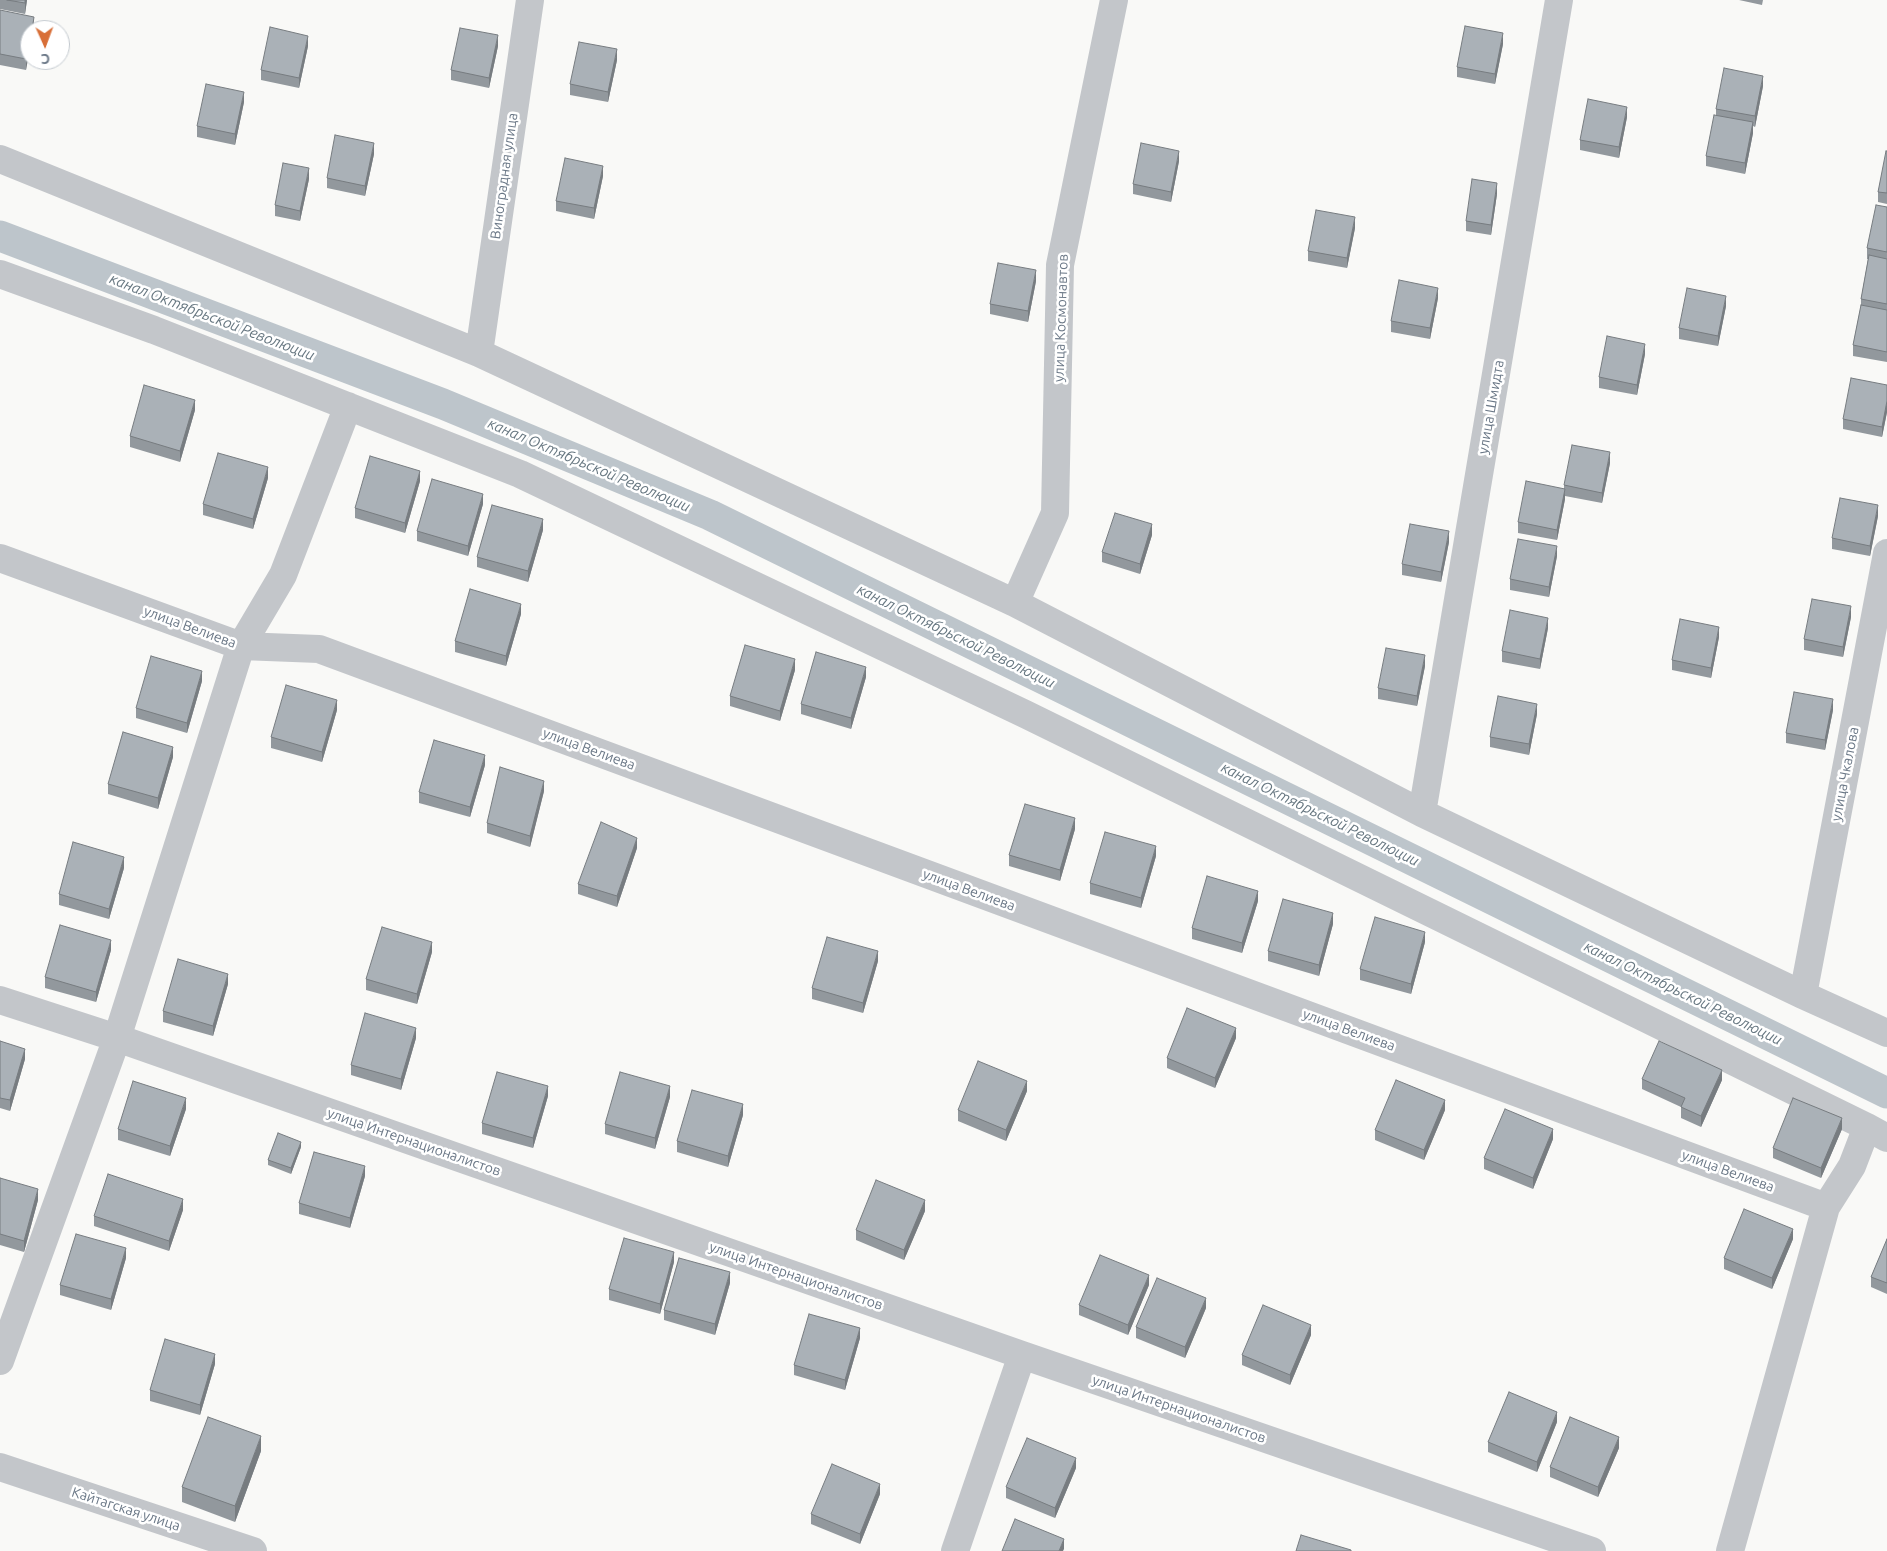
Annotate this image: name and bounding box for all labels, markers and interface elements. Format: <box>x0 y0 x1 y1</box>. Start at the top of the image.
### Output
north arrow <box>20 20 70 70</box>
text: С <box>41 51 50 67</box>
street label: Виноградная улица <box>487 112 521 240</box>
street label: улица Космонавтов <box>1050 254 1072 382</box>
water label: канал Октябрьской Революции <box>107 270 317 364</box>
street label: улица Шмидта <box>1474 359 1508 455</box>
water label: канал Октябрьской Революции <box>485 414 693 516</box>
water label: канал Октябрьской Революции <box>854 580 1058 692</box>
street label: улица Велиева <box>141 602 239 652</box>
street label: улица Велиева <box>540 724 638 774</box>
street label: улица Чкалова <box>1828 725 1862 823</box>
water label: канал Октябрьской Революции <box>1218 758 1422 870</box>
street label: улица Велиева <box>920 865 1018 915</box>
water label: канал Октябрьской Революции <box>1581 937 1785 1049</box>
street label: улица Велиева <box>1300 1005 1398 1055</box>
street label: улица Интернационалистов <box>325 1104 503 1180</box>
street label: улица Велиева <box>1679 1146 1777 1196</box>
street label: улица Интернационалистов <box>707 1238 885 1314</box>
street label: улица Интернационалистов <box>1090 1371 1268 1447</box>
street label: Кайтагская улица <box>70 1484 182 1534</box>

